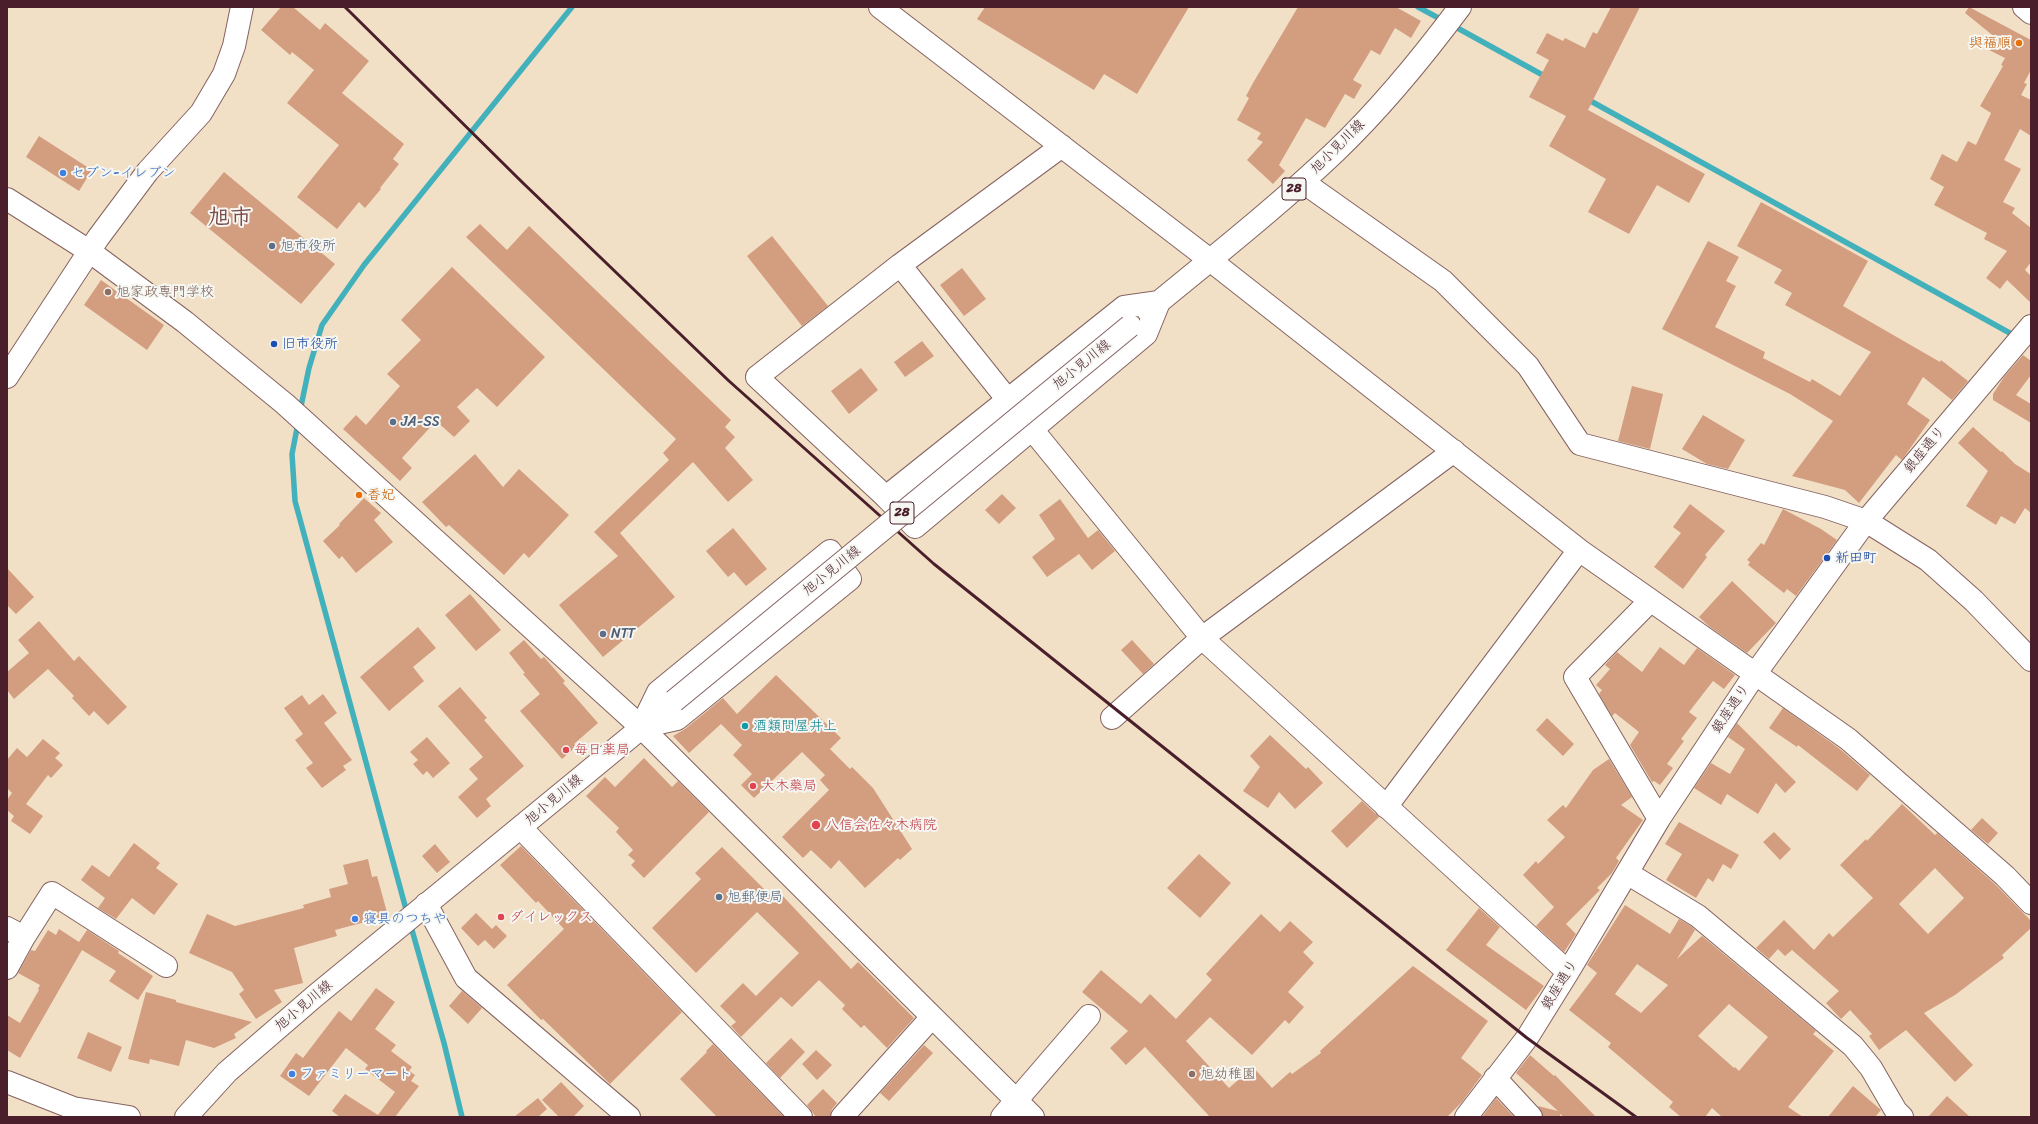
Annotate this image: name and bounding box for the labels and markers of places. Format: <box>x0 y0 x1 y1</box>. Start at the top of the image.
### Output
place label: 與福順 <box>1969 35 2011 51</box>
marker: 與福順 <box>2014 38 2024 48</box>
place label: セブン-イレブン <box>71 165 175 181</box>
marker: セブン-イレブン <box>58 168 68 178</box>
place label: 旭市役所 <box>280 238 336 254</box>
marker: 旭市役所 <box>267 241 277 251</box>
place label: 旭家政専門学校 <box>116 284 214 300</box>
marker: 旭家政専門学校 <box>103 287 113 297</box>
place label: 旧市役所 <box>282 336 338 352</box>
marker: 旧市役所 <box>269 339 279 349</box>
place label: JA-SS <box>401 414 440 430</box>
marker: JA-SS <box>388 417 398 427</box>
place label: 香妃 <box>367 487 395 503</box>
marker: 香妃 <box>354 490 364 500</box>
place label: 新田町 <box>1835 550 1877 566</box>
marker: 新田町 <box>1822 553 1832 563</box>
place label: NTT <box>611 626 635 642</box>
marker: NTT <box>598 629 608 639</box>
place label: 酒類問屋井上 <box>753 718 837 734</box>
marker: 酒類問屋井上 <box>740 721 750 731</box>
place label: 毎日薬局 <box>574 742 630 758</box>
marker: 毎日薬局 <box>561 745 571 755</box>
place label: 大木藥局 <box>761 778 817 794</box>
marker: 大木藥局 <box>748 781 758 791</box>
place label: 八信会佐々木病院 <box>825 817 937 833</box>
marker: 八信会佐々木病院 <box>810 819 822 831</box>
place label: 旭郵便局 <box>727 889 783 905</box>
marker: 旭郵便局 <box>714 892 724 902</box>
place label: ダイレックス <box>509 909 593 925</box>
place label: 寝具のつちや <box>363 911 447 927</box>
marker: ダイレックス <box>496 912 506 922</box>
marker: 寝具のつちや <box>350 914 360 924</box>
place label: ファミリーマート <box>300 1066 412 1082</box>
place label: 旭幼稚園 <box>1200 1066 1256 1082</box>
marker: ファミリーマート <box>287 1069 297 1079</box>
marker: 旭幼稚園 <box>1187 1069 1197 1079</box>

